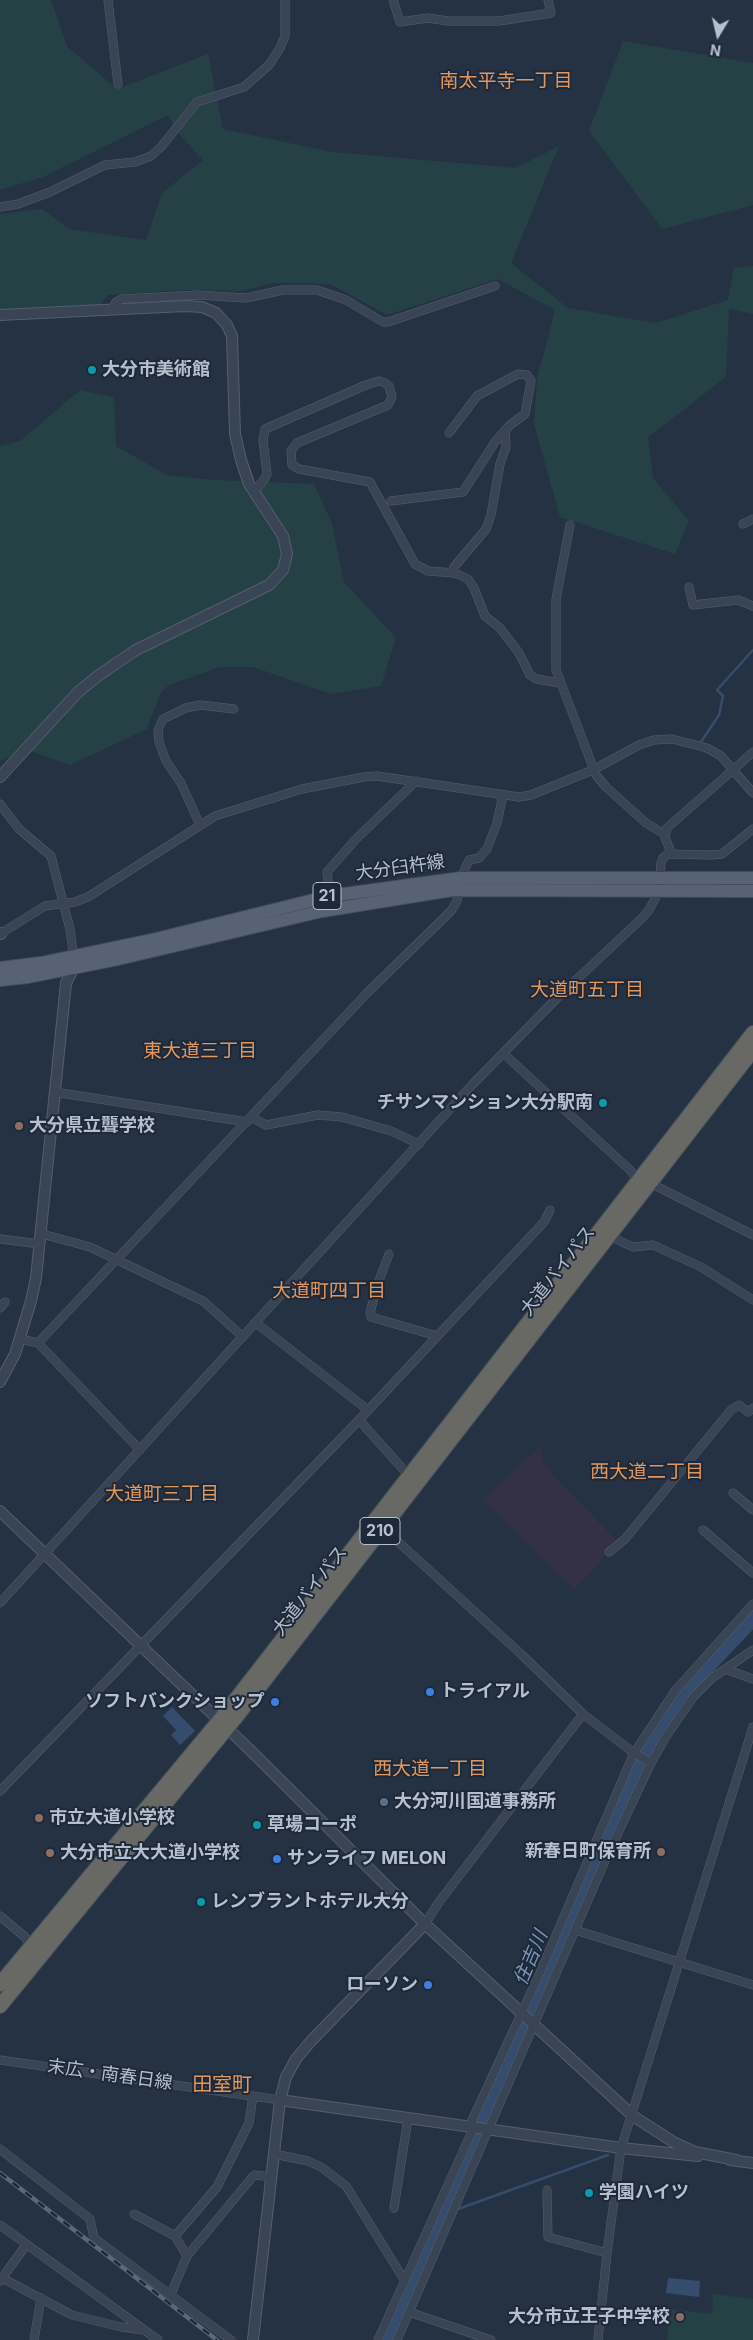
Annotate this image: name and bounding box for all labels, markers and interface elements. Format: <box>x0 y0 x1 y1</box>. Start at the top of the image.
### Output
north arrow <box>693 10 743 60</box>
text: N <box>709 41 722 60</box>
district label: 南太平寺一丁目 <box>440 70 572 92</box>
place label: 大分市美術館 <box>102 359 210 381</box>
marker: 大分市美術館 <box>86 364 98 376</box>
street label: 大分臼杵線 <box>354 851 446 885</box>
road number: 21 <box>313 882 341 909</box>
district label: 大道町五丁目 <box>530 979 644 1001</box>
district label: 東大道三丁目 <box>143 1040 257 1062</box>
place label: チサンマンション大分駅南 <box>377 1092 593 1114</box>
marker: チサンマンション大分駅南 <box>597 1097 609 1109</box>
place label: 大分県立聾学校 <box>29 1115 155 1137</box>
marker: 大分県立聾学校 <box>13 1120 25 1132</box>
street label: 大道バイパス <box>516 1222 600 1320</box>
district label: 大道町四丁目 <box>272 1280 386 1302</box>
district label: 西大道二丁目 <box>590 1461 704 1483</box>
district label: 大道町三丁目 <box>105 1483 219 1505</box>
road number: 210 <box>360 1518 400 1544</box>
street label: 大道バイパス <box>268 1542 352 1640</box>
place label: トライアル <box>440 1681 530 1703</box>
marker: トライアル <box>424 1686 436 1698</box>
place label: ソフトバンクショップ <box>85 1691 265 1713</box>
marker: ソフトバンクショップ <box>269 1696 281 1708</box>
district label: 西大道一丁目 <box>373 1758 487 1780</box>
place label: 大分河川国道事務所 <box>394 1791 556 1813</box>
marker: 大分河川国道事務所 <box>378 1796 390 1808</box>
place label: 市立大道小学校 <box>49 1807 175 1829</box>
marker: 市立大道小学校 <box>33 1812 45 1824</box>
place label: 草場コーポ <box>267 1814 357 1836</box>
marker: 草場コーポ <box>251 1819 263 1831</box>
place label: 新春日町保育所 <box>525 1841 651 1863</box>
place label: 大分市立大大道小学校 <box>60 1842 240 1864</box>
marker: 新春日町保育所 <box>655 1846 667 1858</box>
marker: 大分市立大大道小学校 <box>44 1847 56 1859</box>
place label: サンライフ MELON <box>287 1848 446 1870</box>
marker: サンライフ MELON <box>271 1853 283 1865</box>
place label: レンブラントホテル大分 <box>211 1891 409 1913</box>
marker: レンブラントホテル大分 <box>195 1896 207 1908</box>
water label: 住吉川 <box>509 1927 553 1989</box>
place label: ローソン <box>346 1974 418 1996</box>
marker: ローソン <box>422 1979 434 1991</box>
street label: 末広・南春日線 <box>46 2056 174 2094</box>
district label: 田室町 <box>192 2073 252 2097</box>
place label: 学園ハイツ <box>599 2182 689 2204</box>
marker: 学園ハイツ <box>583 2187 595 2199</box>
place label: 大分市立王子中学校 <box>508 2306 670 2328</box>
marker: 大分市立王子中学校 <box>674 2311 686 2323</box>

